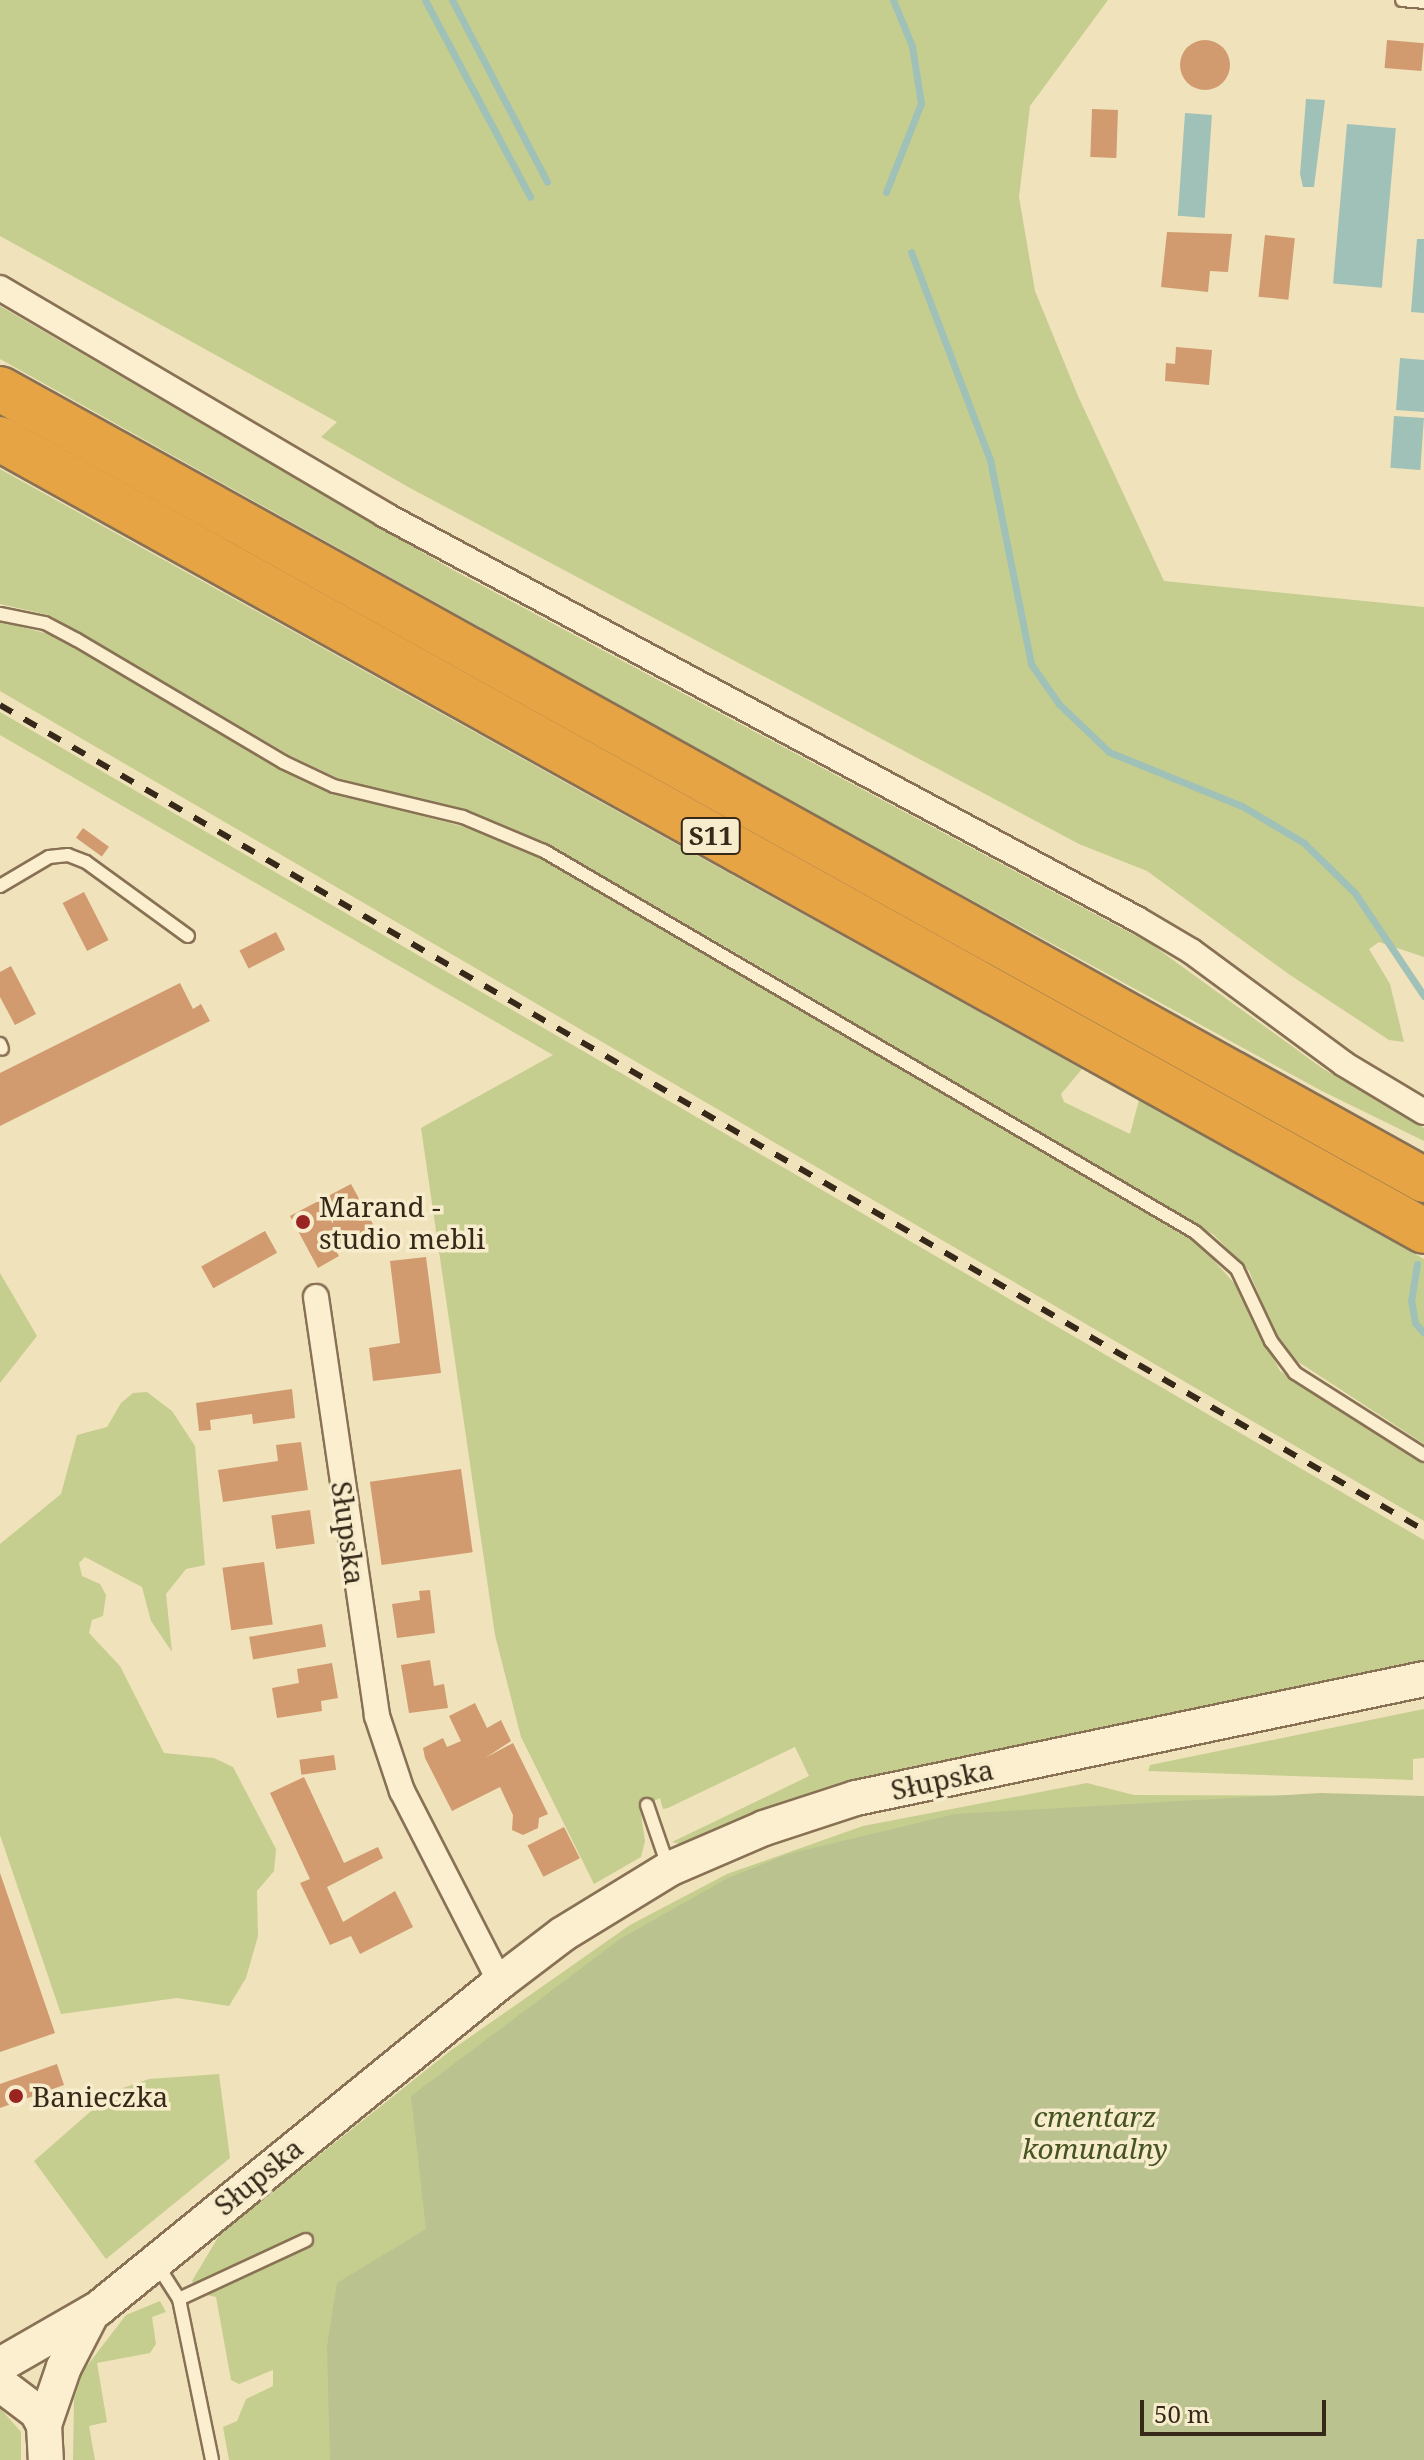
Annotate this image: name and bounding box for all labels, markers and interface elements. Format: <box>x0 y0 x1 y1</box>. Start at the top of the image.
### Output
road number: S11 <box>679 814 743 858</box>
place label: Marand - studio mebli <box>319 1189 485 1255</box>
marker: Marand - studio mebli <box>294 1213 312 1231</box>
street label: Słupska <box>325 1479 373 1587</box>
street label: Słupska <box>888 1752 996 1806</box>
place label: Banieczka <box>32 2079 168 2113</box>
marker: Banieczka <box>7 2087 25 2105</box>
park label: cmentarz komunalny <box>1022 2099 1168 2165</box>
street label: Słupska <box>207 2130 309 2222</box>
scale bar <box>1144 2384 1330 2434</box>
text: 50 m <box>1154 2397 1210 2430</box>

